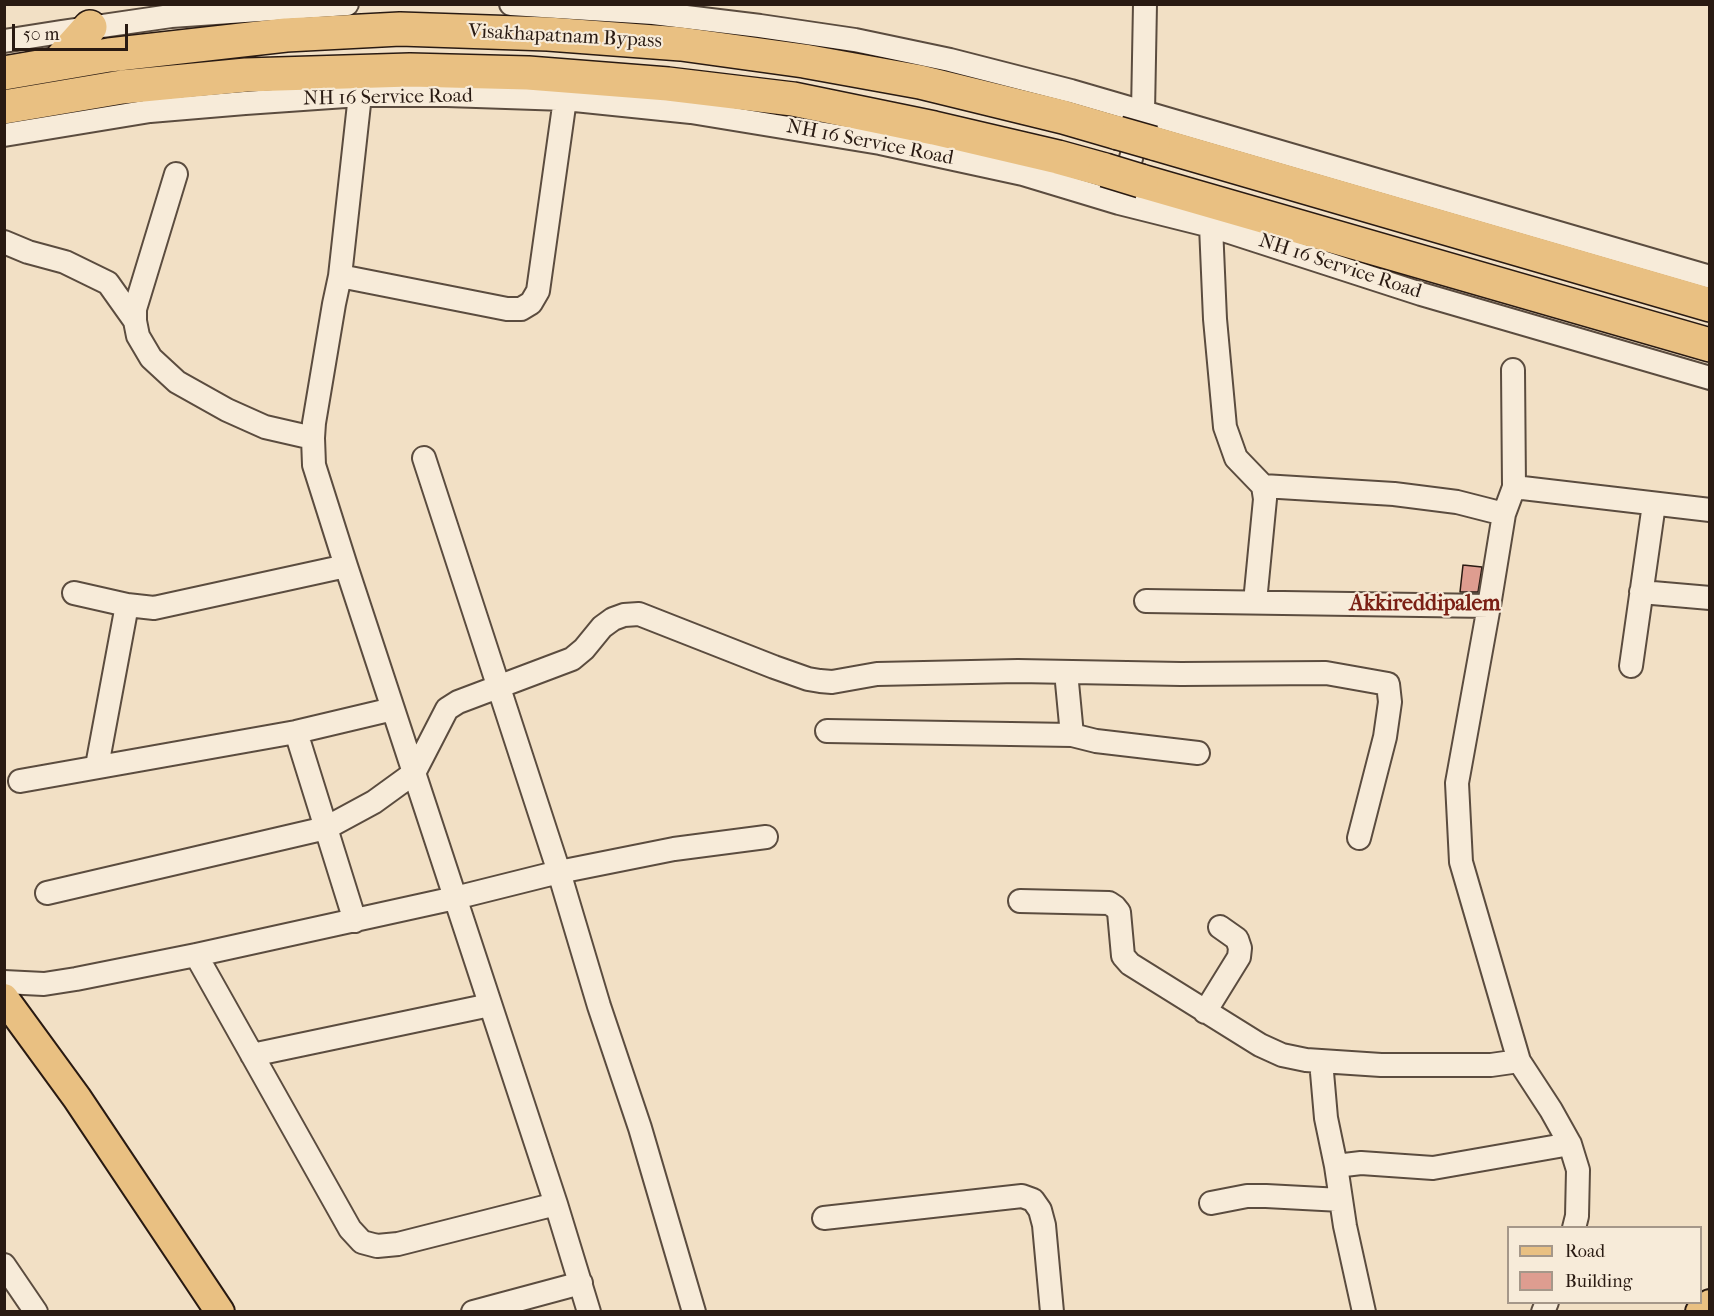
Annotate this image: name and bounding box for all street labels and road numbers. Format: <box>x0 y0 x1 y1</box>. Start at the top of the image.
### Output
street label: Visakhapatnam Bypass <box>468 20 662 54</box>
street label: NH 16 Service Road <box>303 85 473 111</box>
street label: NH 16 Service Road <box>785 115 955 171</box>
street label: NH 16 Service Road <box>1256 229 1424 305</box>

